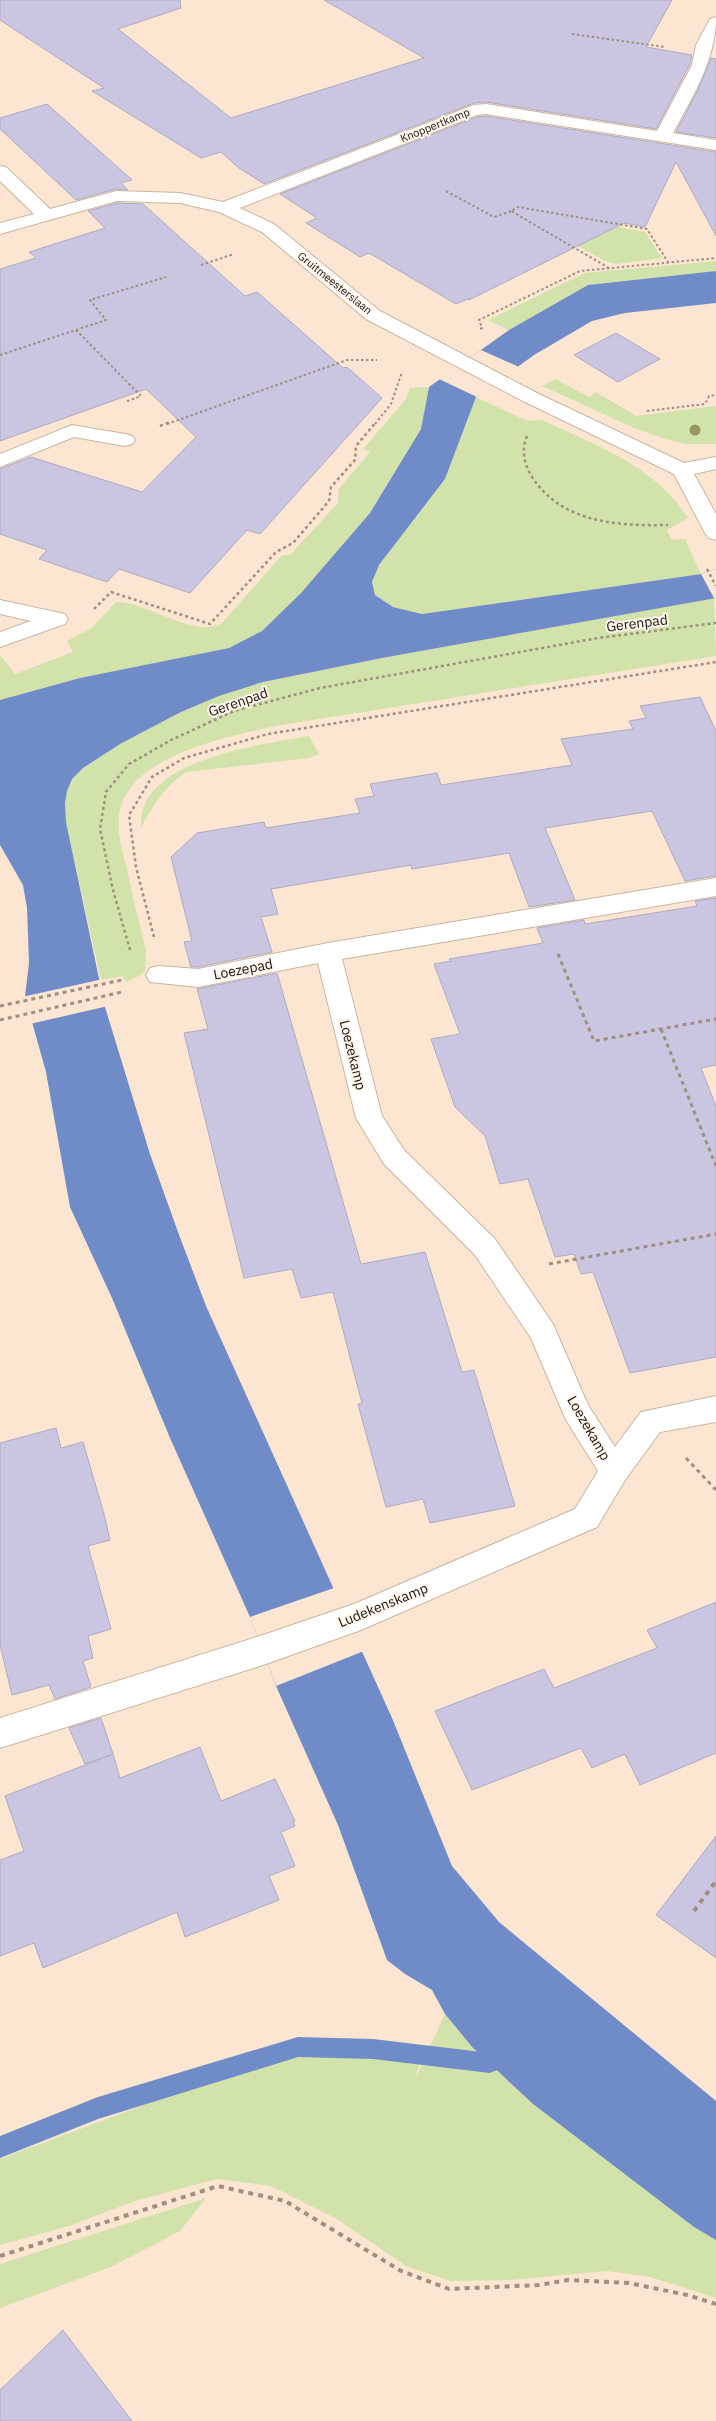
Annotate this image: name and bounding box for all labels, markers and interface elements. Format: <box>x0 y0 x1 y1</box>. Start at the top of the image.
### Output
street label: Knoppertkamp <box>398 105 472 145</box>
street label: Gruitmeesterslaan <box>295 249 375 317</box>
street label: Gerenpad <box>605 610 669 636</box>
street label: Gerenpad <box>206 683 270 721</box>
street label: Loezepad <box>212 954 274 984</box>
street label: Loezekamp <box>336 1018 370 1092</box>
street label: Loezekamp <box>563 1393 615 1463</box>
street label: Ludekenskamp <box>335 1579 431 1631</box>

